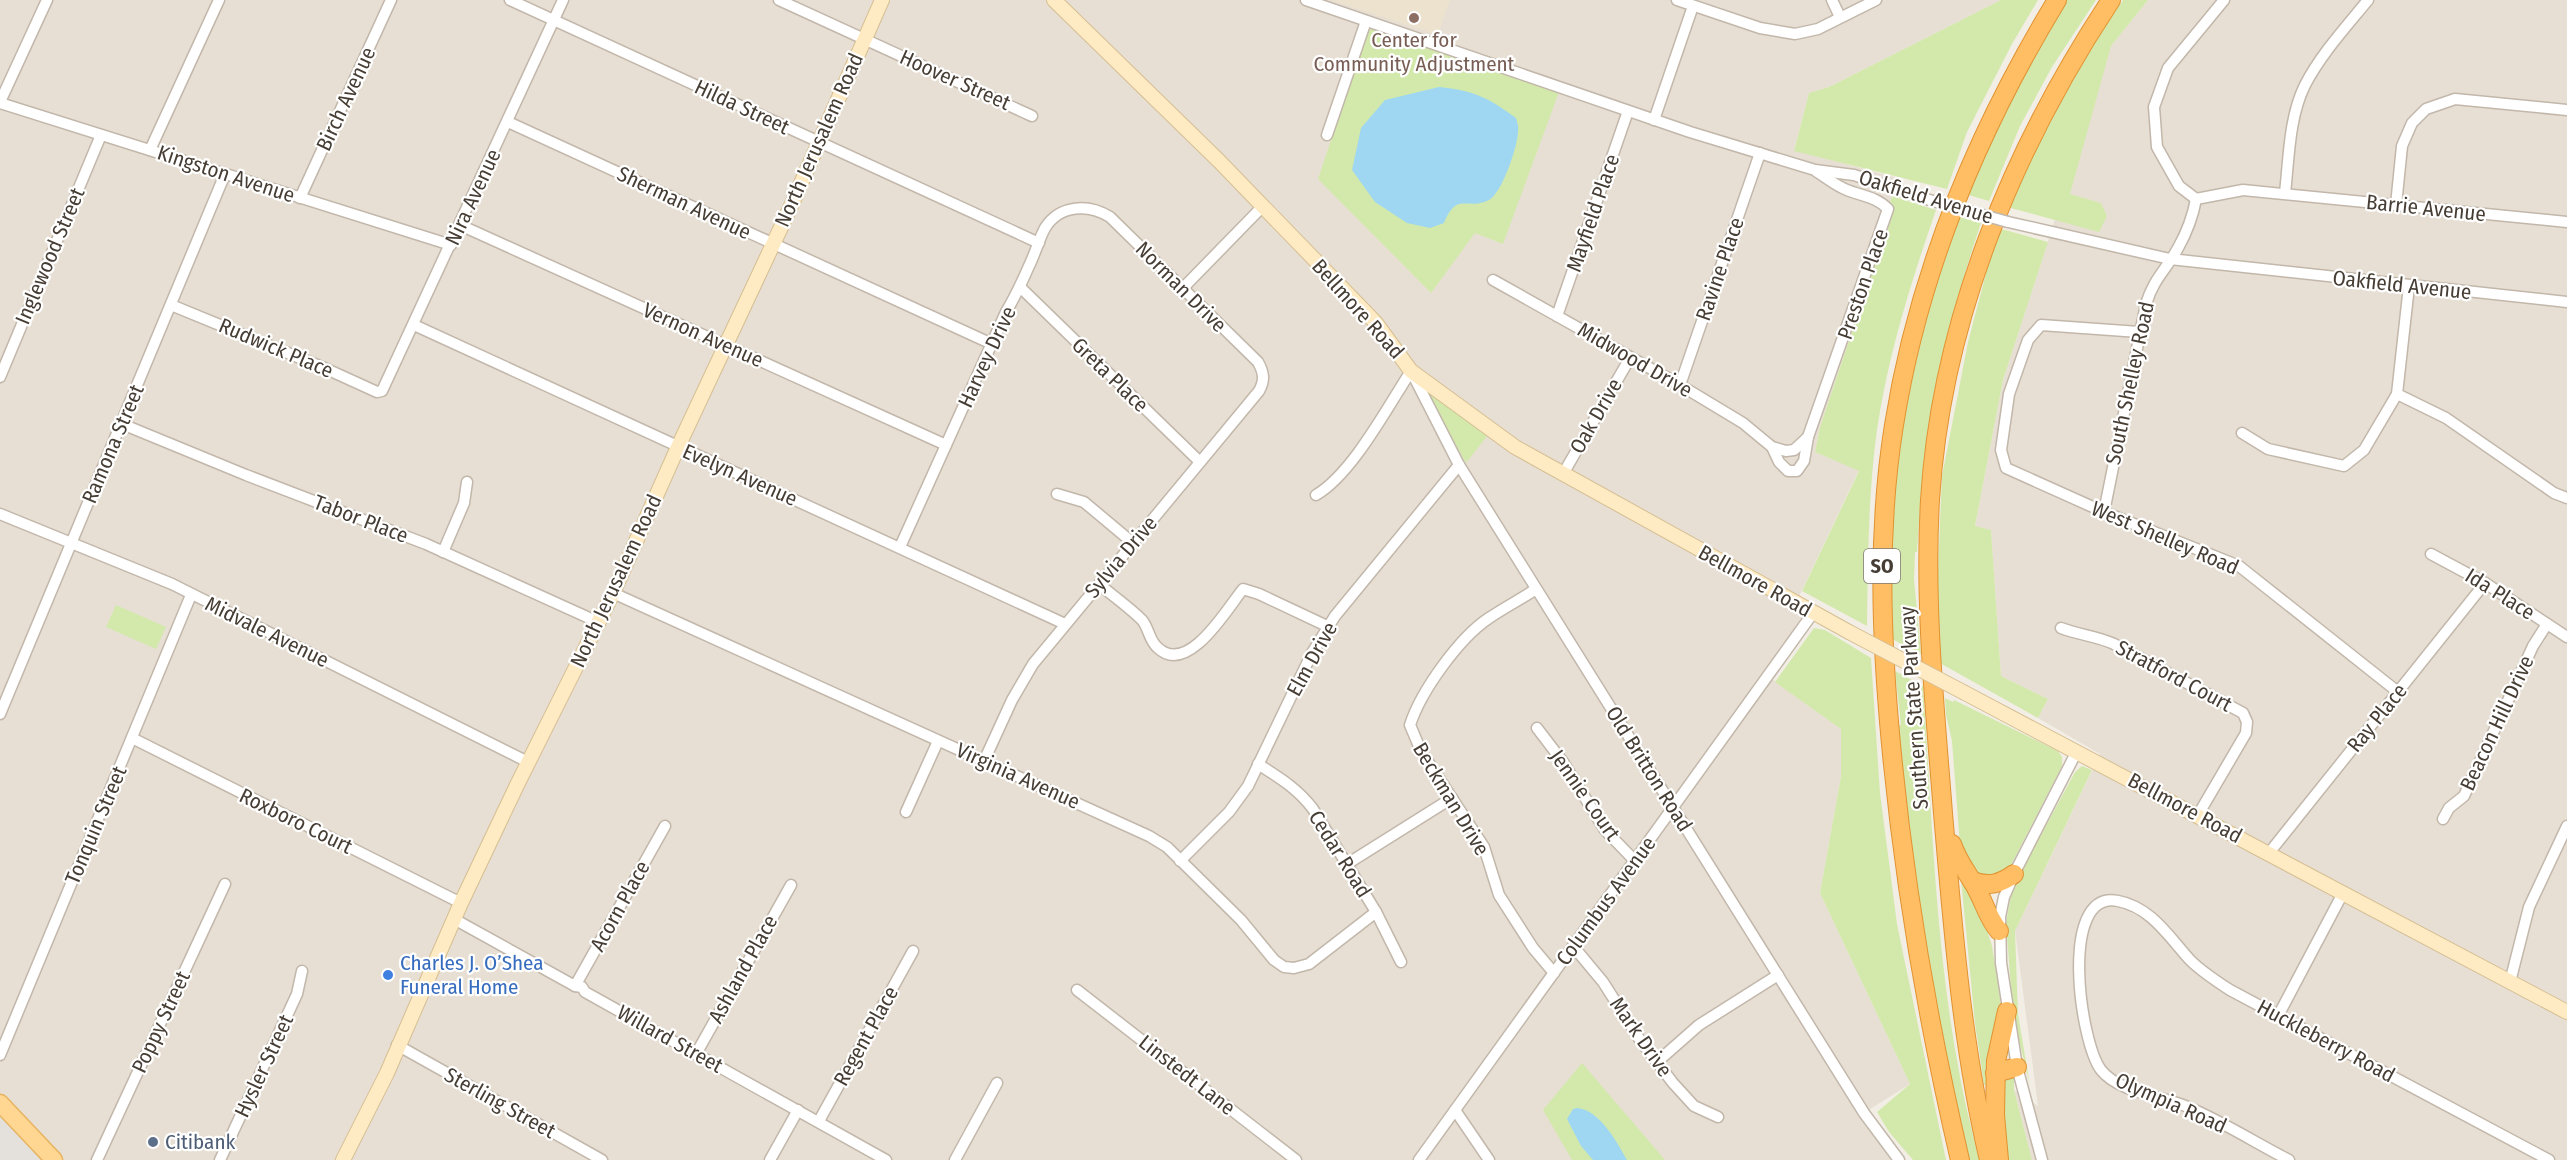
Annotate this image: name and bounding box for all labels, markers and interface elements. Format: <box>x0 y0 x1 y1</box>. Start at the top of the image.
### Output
marker: Center for Community Adjustment <box>1407 11 1421 25</box>
place label: Center for Community Adjustment <box>1314 27 1515 77</box>
street label: Birch Avenue <box>311 43 381 155</box>
street label: Hoover Street <box>896 44 1014 116</box>
street label: North Jerusalem Road <box>769 49 869 231</box>
street label: Hilda Street <box>690 74 794 140</box>
street label: Kingston Avenue <box>154 140 298 208</box>
street label: Nira Avenue <box>439 145 507 249</box>
street label: Mayfield Place <box>1561 151 1625 275</box>
street label: Sherman Avenue <box>613 161 755 245</box>
street label: Oakfield Avenue <box>1856 164 1996 230</box>
street label: Inglewood Street <box>10 184 91 328</box>
street label: Barrie Avenue <box>2365 189 2487 227</box>
street label: Ravine Place <box>1690 214 1750 324</box>
street label: Preston Place <box>1832 225 1894 343</box>
street label: Norman Drive <box>1130 236 1232 338</box>
street label: Bellmore Road <box>1306 254 1410 364</box>
street label: Oakfield Avenue <box>2331 265 2473 305</box>
street label: Vernon Avenue <box>639 297 767 373</box>
street label: South Shelley Road <box>2100 299 2160 467</box>
street label: Harvey Drive <box>952 302 1022 412</box>
street label: Rudwick Place <box>215 312 337 384</box>
street label: Midwood Drive <box>1573 317 1697 403</box>
street label: Greta Place <box>1066 332 1154 418</box>
street label: Oak Drive <box>1564 374 1628 458</box>
street label: Ramona Street <box>76 381 150 507</box>
street label: Evelyn Avenue <box>679 438 801 512</box>
street label: Tabor Place <box>310 489 412 549</box>
street label: North Jerusalem Road <box>565 490 667 672</box>
street label: West Shelley Road <box>2087 495 2243 581</box>
street label: Sylvia Drive <box>1079 511 1163 603</box>
street label: Bellmore Road <box>1694 539 1816 623</box>
road number: SO <box>1864 549 1900 583</box>
street label: Ida Place <box>2460 562 2540 626</box>
street label: Midvale Avenue <box>201 591 333 673</box>
street label: Southern State Parkway <box>1894 605 1934 810</box>
street label: Elm Drive <box>1281 617 1343 701</box>
street label: Stratford Court <box>2111 635 2237 718</box>
street label: Beacon Hill Drive <box>2454 651 2540 795</box>
street label: Ray Place <box>2341 678 2413 758</box>
street label: Old Britton Road <box>1600 702 1698 836</box>
street label: Virginia Avenue <box>952 737 1084 815</box>
street label: Beckman Drive <box>1407 738 1495 860</box>
street label: Jennie Court <box>1544 744 1626 846</box>
street label: Tonquin Street <box>59 762 133 888</box>
street label: Bellmore Road <box>2123 767 2247 849</box>
street label: Roxboro Court <box>235 782 357 860</box>
street label: Cedar Road <box>1303 806 1377 902</box>
street label: Columbus Avenue <box>1550 831 1662 971</box>
street label: Acorn Place <box>585 856 655 956</box>
street label: Ashland Place <box>703 910 783 1028</box>
place label: Charles J. O’Shea Funeral Home <box>400 950 544 1000</box>
street label: Poppy Street <box>126 967 196 1077</box>
marker: Charles J. O’Shea Funeral Home <box>381 968 395 982</box>
street label: Regent Place <box>828 982 904 1090</box>
street label: Mark Drive <box>1604 992 1678 1082</box>
street label: Huckleberry Road <box>2253 994 2399 1088</box>
street label: Willard Street <box>613 999 728 1079</box>
street label: Hysler Street <box>229 1010 299 1122</box>
street label: Linstedt Lane <box>1133 1029 1241 1121</box>
street label: Sterling Street <box>440 1062 560 1144</box>
street label: Olympia Road <box>2111 1067 2231 1139</box>
place label: Citibank <box>165 1129 235 1155</box>
marker: Citibank <box>146 1135 160 1149</box>

